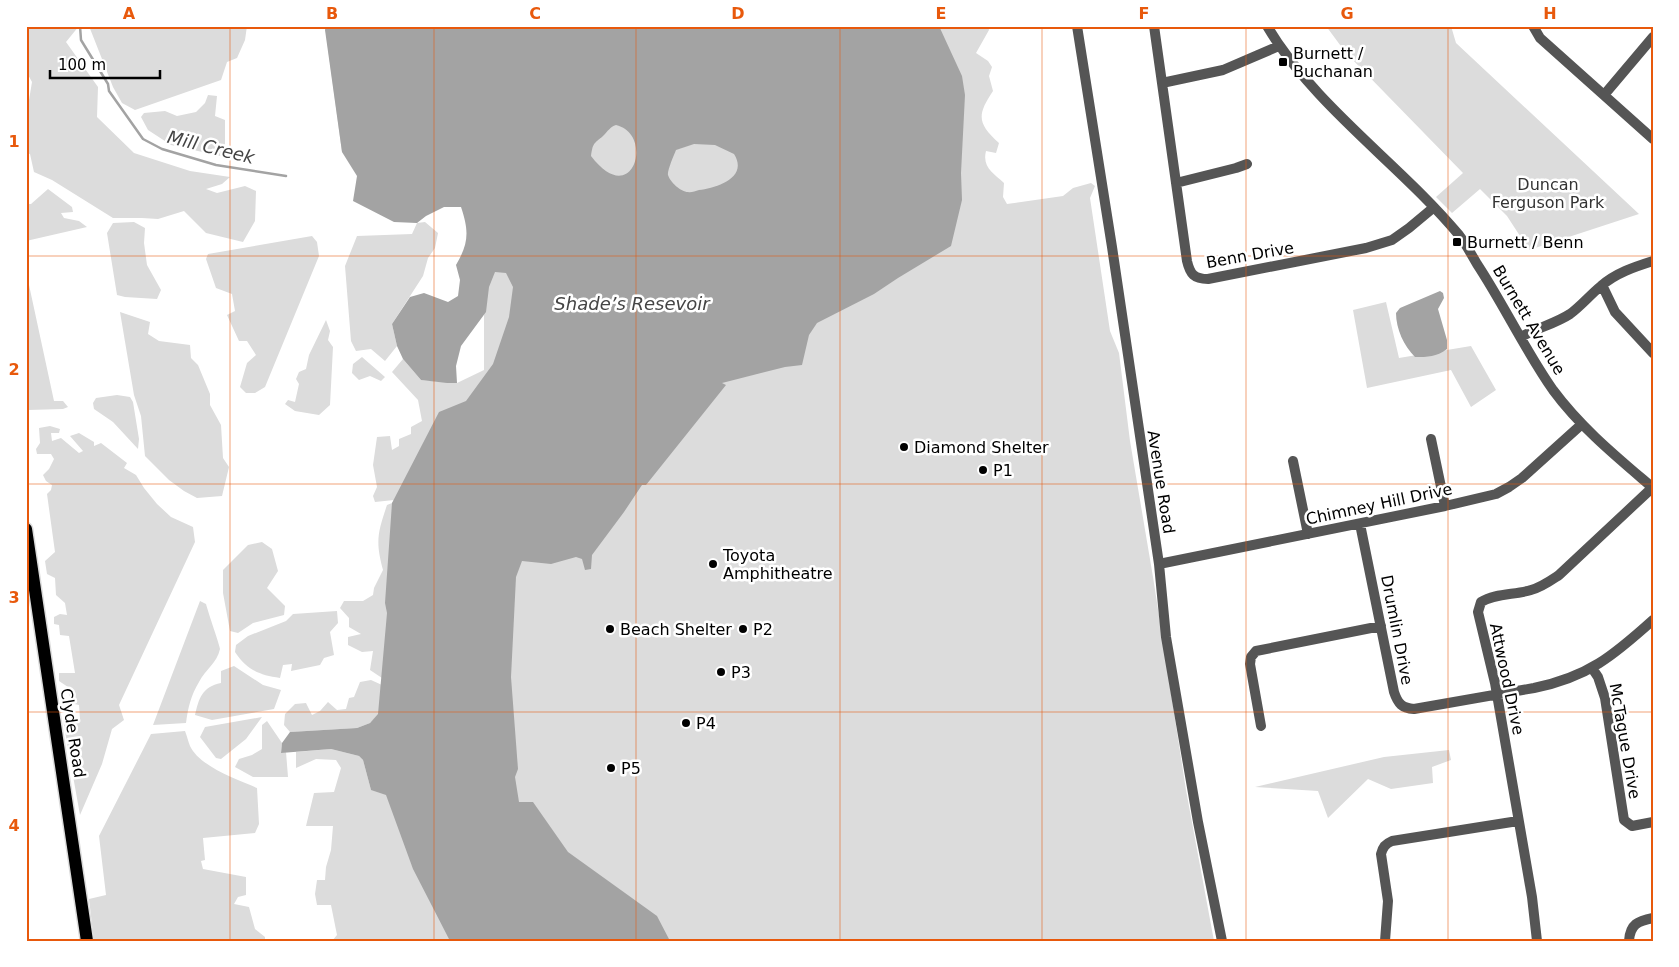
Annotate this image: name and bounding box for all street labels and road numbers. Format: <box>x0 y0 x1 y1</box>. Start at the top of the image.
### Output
street label: Benn Drive <box>1205 238 1295 272</box>
street label: Burnett Avenue <box>1489 262 1569 378</box>
street label: Avenue Road <box>1143 429 1179 535</box>
street label: Chimney Hill Drive <box>1304 479 1454 529</box>
street label: Drumlin Drive <box>1377 574 1417 686</box>
street label: Attwood Drive <box>1486 621 1528 737</box>
street label: McTague Drive <box>1605 682 1645 800</box>
street label: Clyde Road <box>57 687 89 779</box>

